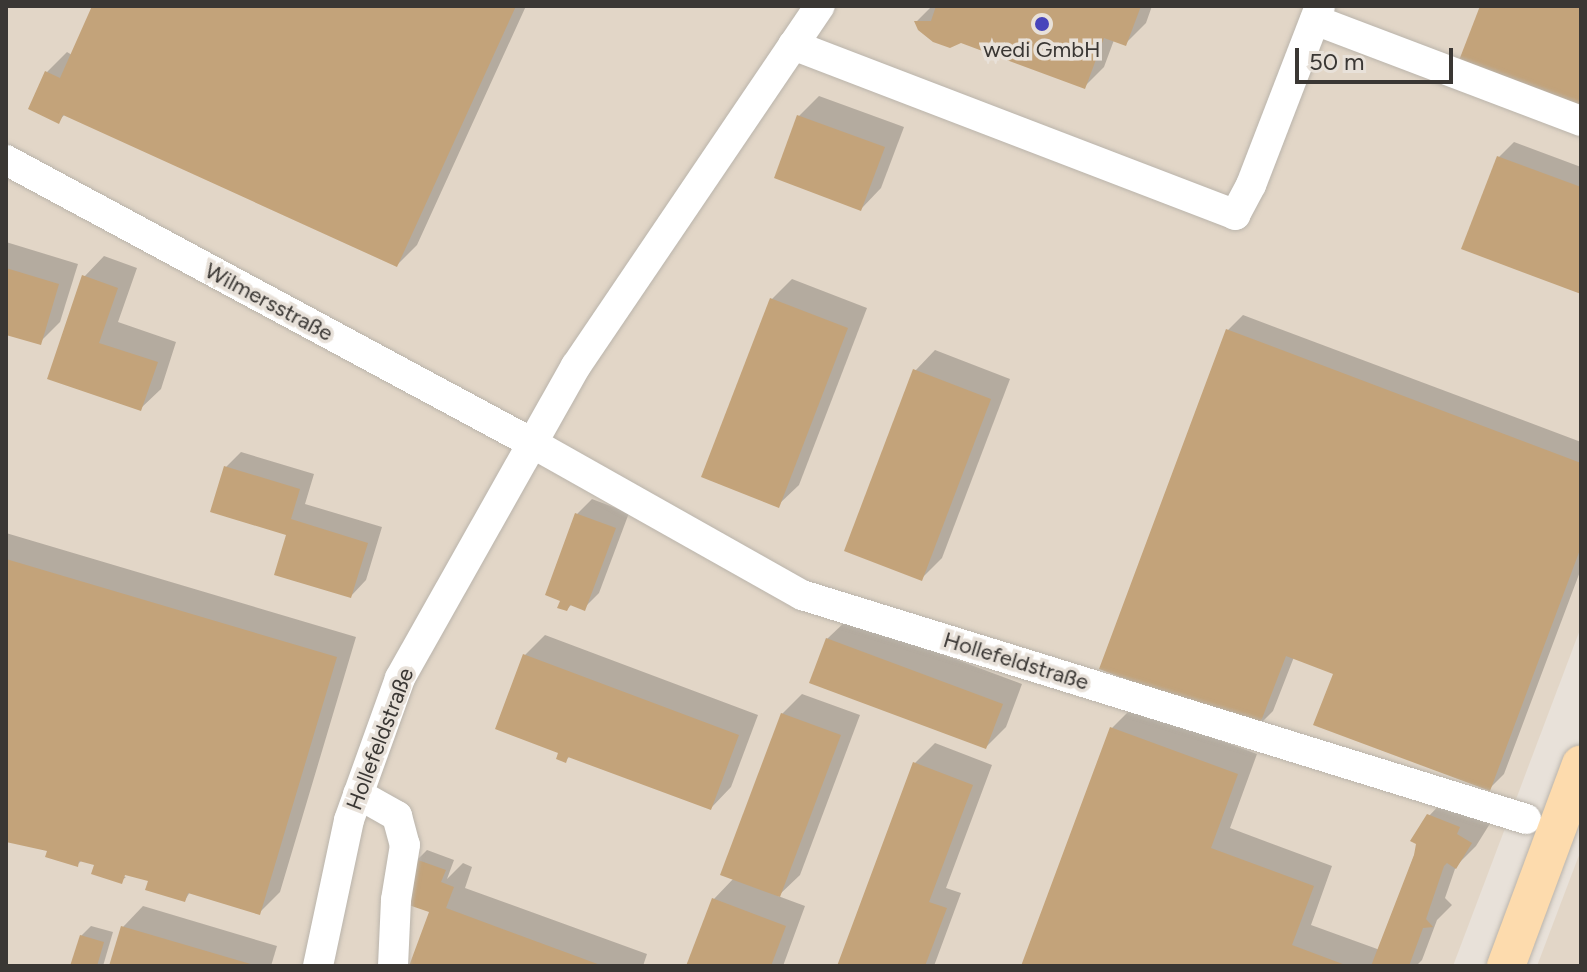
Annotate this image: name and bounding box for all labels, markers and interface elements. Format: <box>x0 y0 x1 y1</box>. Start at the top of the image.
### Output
marker: wedi GmbH <box>1033 15 1051 33</box>
scale bar <box>1299 32 1457 82</box>
place label: wedi GmbH <box>983 37 1101 63</box>
text: 50 m <box>1309 47 1365 76</box>
street label: Wilmersstraße <box>201 257 337 347</box>
street label: Hollefeldstraße <box>940 626 1092 696</box>
street label: Hollefeldstraße <box>341 664 419 814</box>

